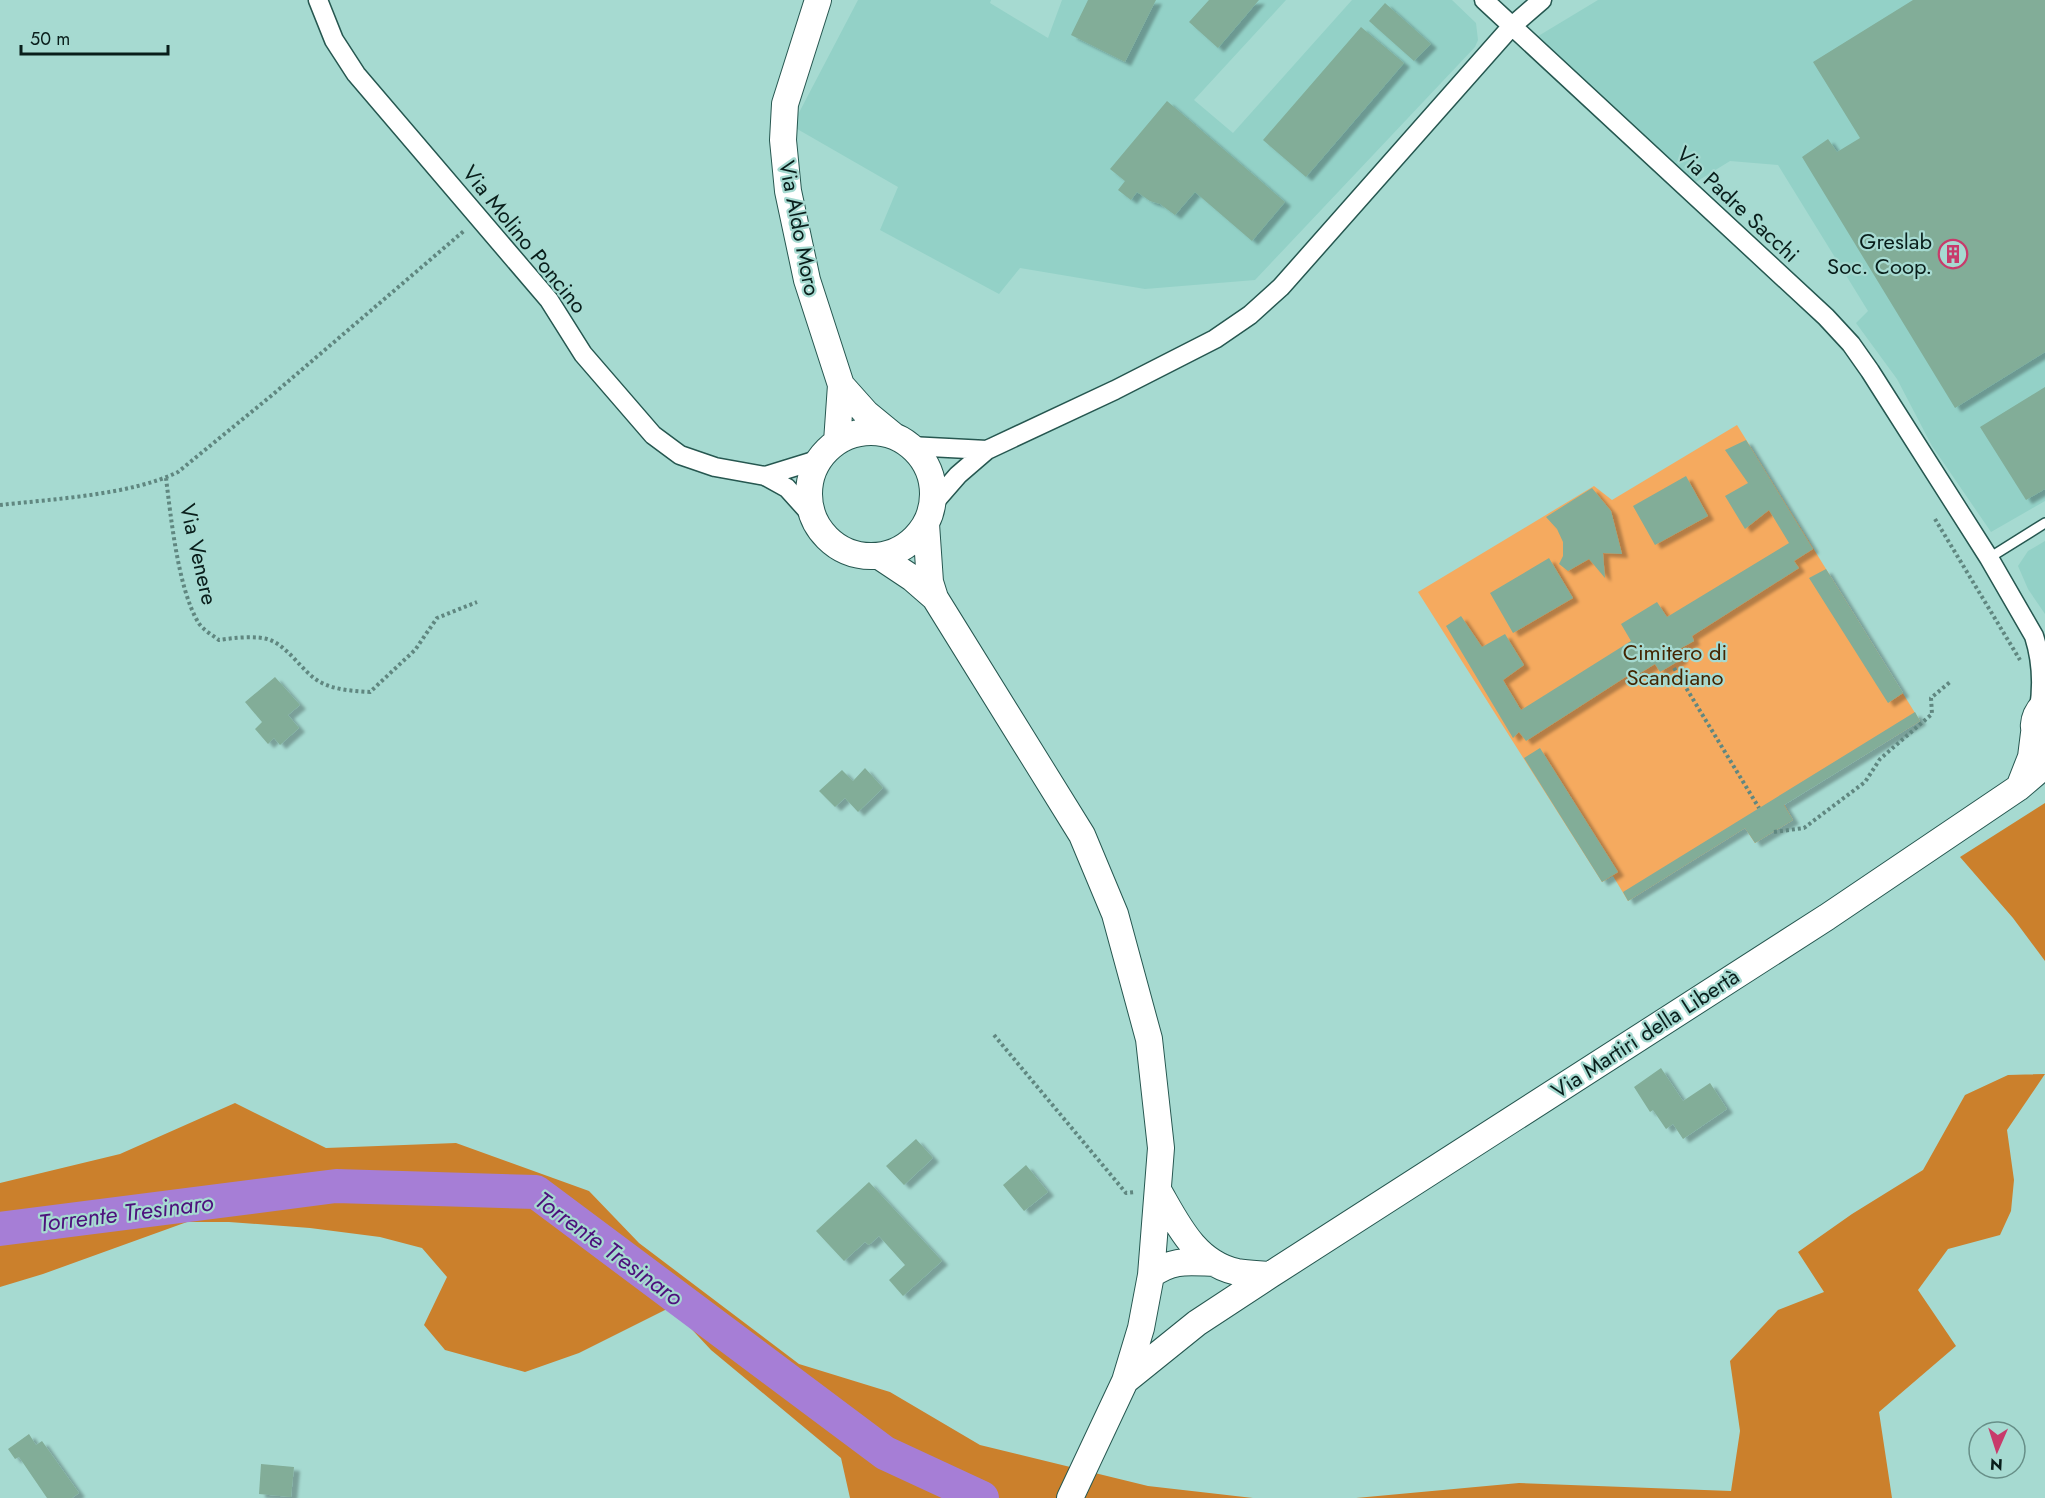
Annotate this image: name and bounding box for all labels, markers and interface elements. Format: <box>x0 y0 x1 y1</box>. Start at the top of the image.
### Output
scale bar <box>21 18 168 56</box>
text: 50 m <box>30 26 70 52</box>
street label: Via Padre Sacchi <box>1669 138 1807 270</box>
street label: Via Molino Poncino <box>455 158 595 320</box>
street label: Via Aldo Moro <box>771 158 829 298</box>
place label: Greslab Soc. Coop. <box>1827 225 1932 282</box>
building icon: Greslab Soc. Coop. <box>1937 238 1969 270</box>
street label: Via Venere <box>172 500 226 608</box>
park label: Cimitero di Scandiano <box>1623 636 1727 693</box>
street label: Via Martiri della Libertà <box>1545 960 1745 1106</box>
water label: Torrente Tresinaro <box>528 1183 691 1315</box>
water label: Torrente Tresinaro <box>37 1184 215 1241</box>
north arrow <box>1967 1420 2027 1480</box>
text: N <box>1989 1453 2003 1476</box>

